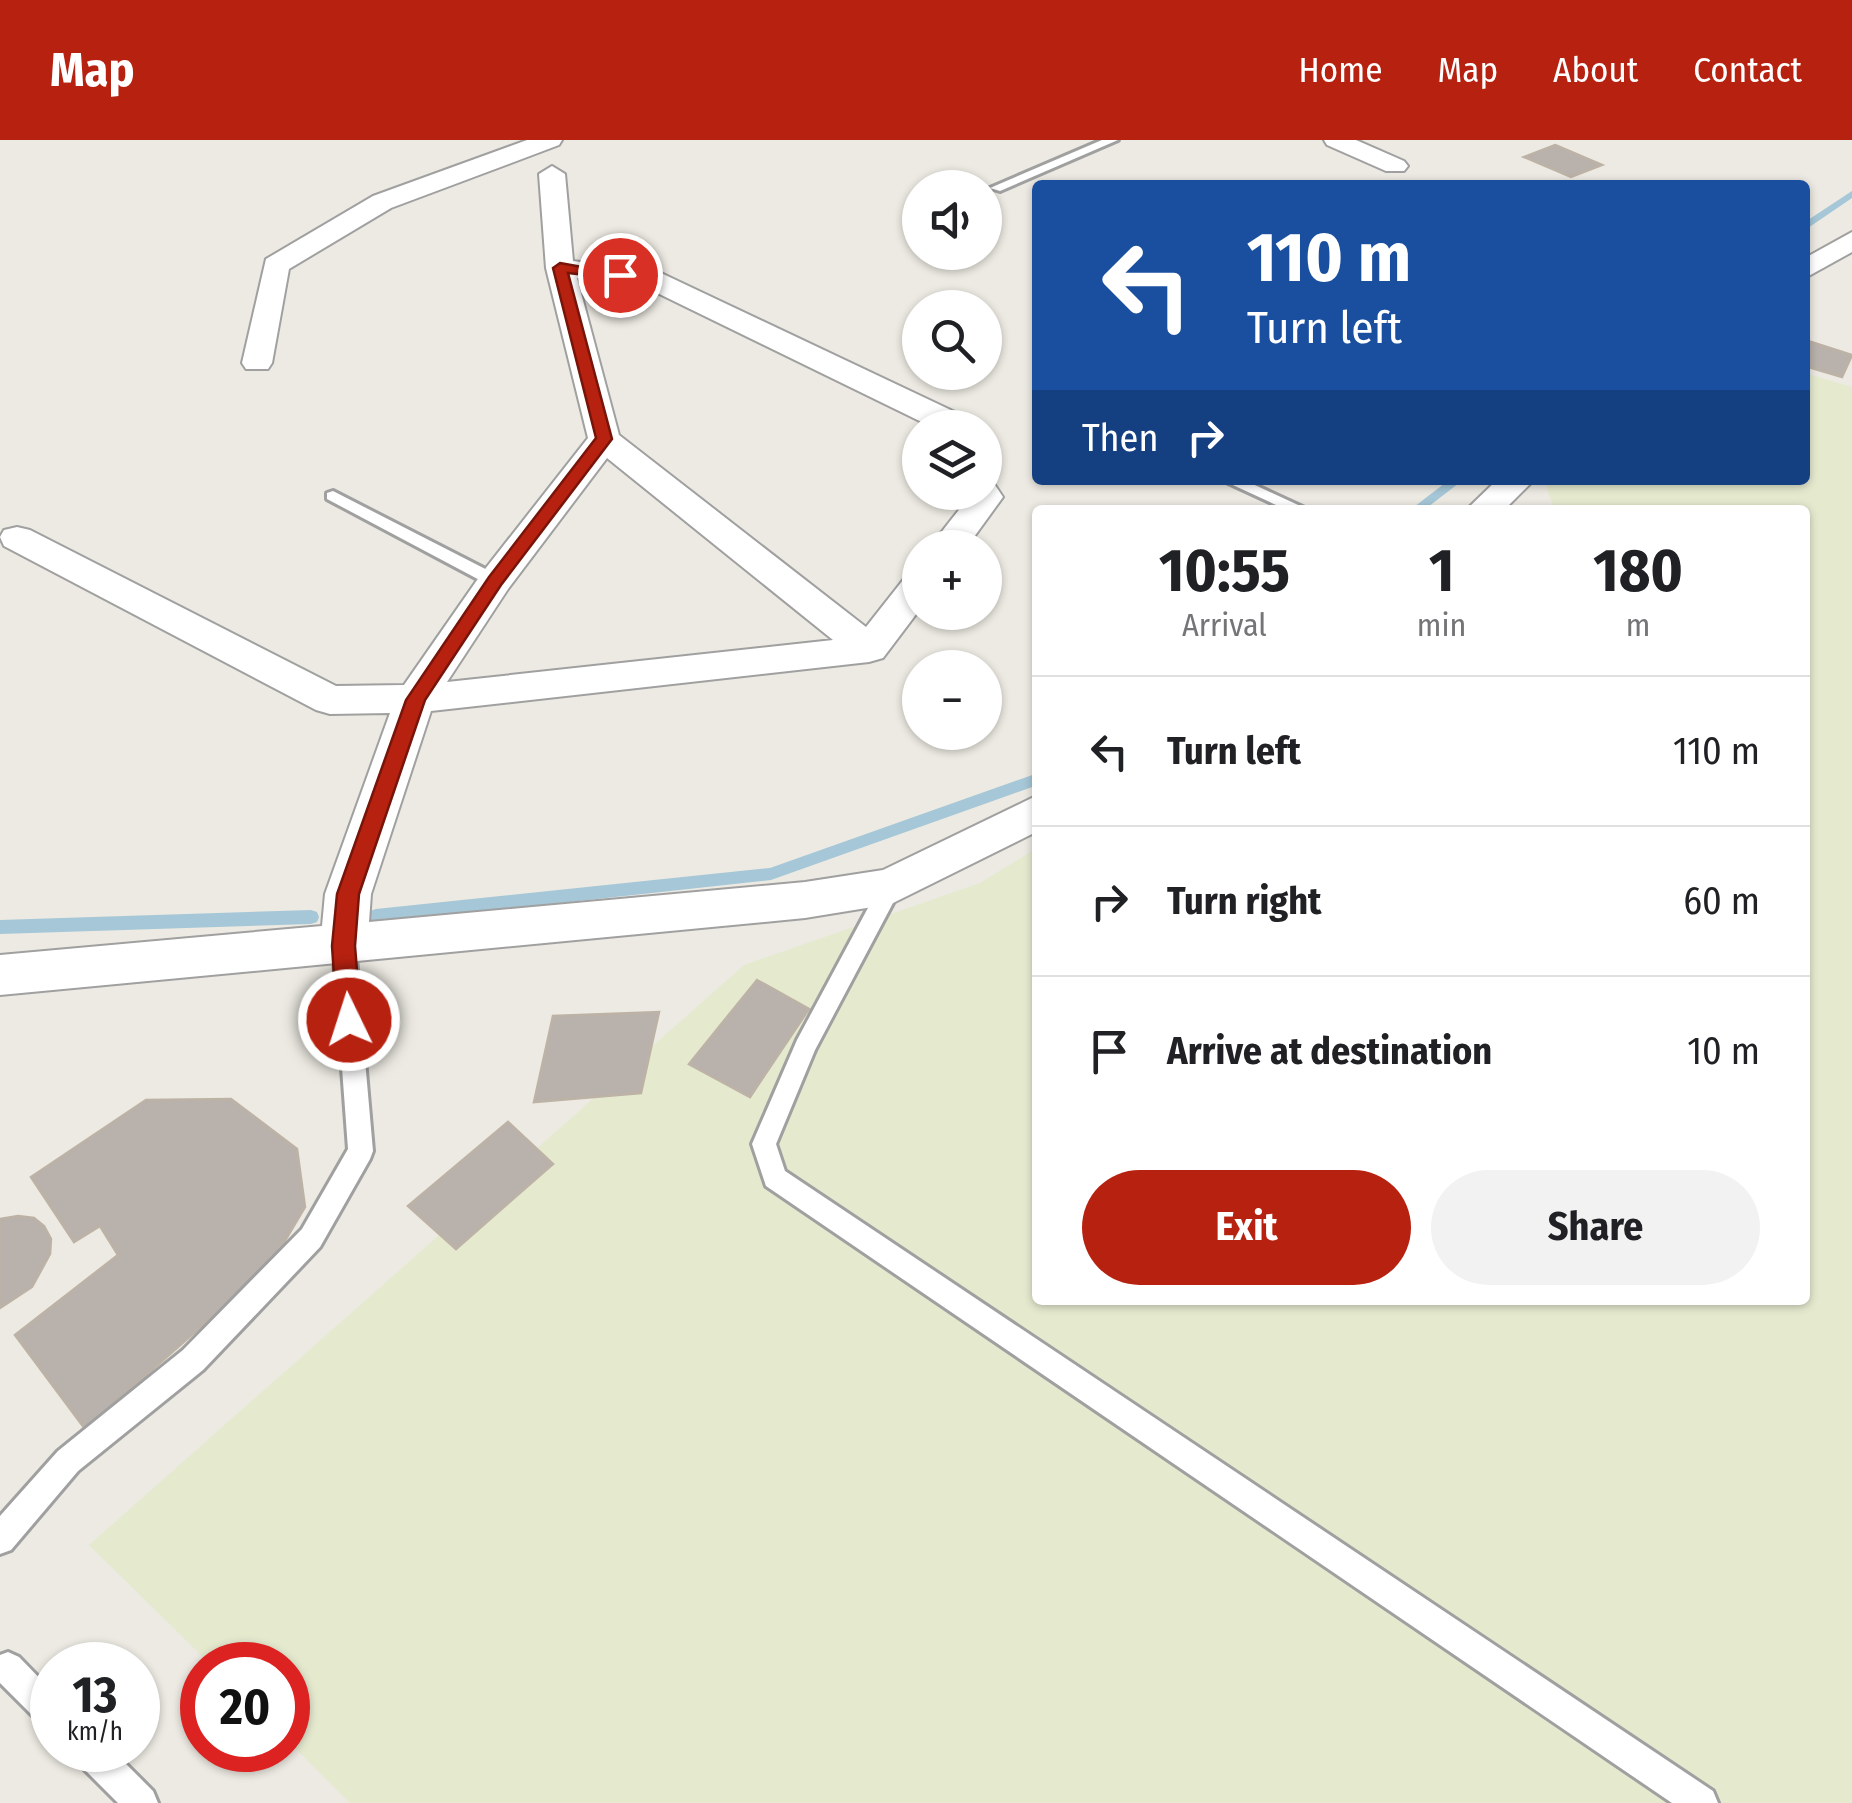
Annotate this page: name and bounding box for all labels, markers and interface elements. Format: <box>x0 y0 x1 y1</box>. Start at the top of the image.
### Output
text: Map <box>50 41 134 99</box>
text: Home <box>1299 49 1382 91</box>
text: Map <box>1437 49 1498 91</box>
text: About <box>1553 49 1638 91</box>
text: Contact <box>1693 49 1802 91</box>
map controls <box>902 170 1002 750</box>
button: sound <box>902 170 1002 270</box>
text: 110 m <box>1247 216 1411 300</box>
icon: left <box>1082 220 1212 350</box>
pin <box>578 233 663 318</box>
icon: arrive <box>593 248 648 303</box>
button: search <box>902 290 1002 390</box>
text: Turn left <box>1247 301 1402 355</box>
button: layers <box>902 410 1002 510</box>
icon: right <box>1178 410 1233 465</box>
text: Then <box>1082 415 1158 461</box>
button: + <box>902 530 1002 630</box>
text: 10:55 <box>1159 535 1290 607</box>
text: 1 <box>1429 535 1454 607</box>
text: 180 <box>1593 535 1683 607</box>
text: Arrival <box>1182 606 1267 644</box>
text: min <box>1417 606 1466 644</box>
text: m <box>1626 606 1650 644</box>
button: − <box>902 650 1002 750</box>
icon: left <box>1082 724 1137 779</box>
text: Turn left <box>1167 728 1301 774</box>
text: 110 m <box>1673 728 1760 774</box>
icon: right <box>1082 874 1137 929</box>
text: Turn right <box>1167 878 1321 924</box>
text: 60 m <box>1683 878 1760 924</box>
position arrow <box>297 968 401 1072</box>
icon: arrive <box>1082 1024 1137 1079</box>
text: Arrive at destination <box>1167 1028 1492 1074</box>
text: 10 m <box>1687 1028 1760 1074</box>
button: Exit <box>1082 1170 1411 1285</box>
button: Share <box>1431 1170 1760 1285</box>
speed limit sign: 20 <box>180 1642 310 1772</box>
text: 13 <box>73 1665 117 1725</box>
text: km/h <box>67 1717 123 1747</box>

